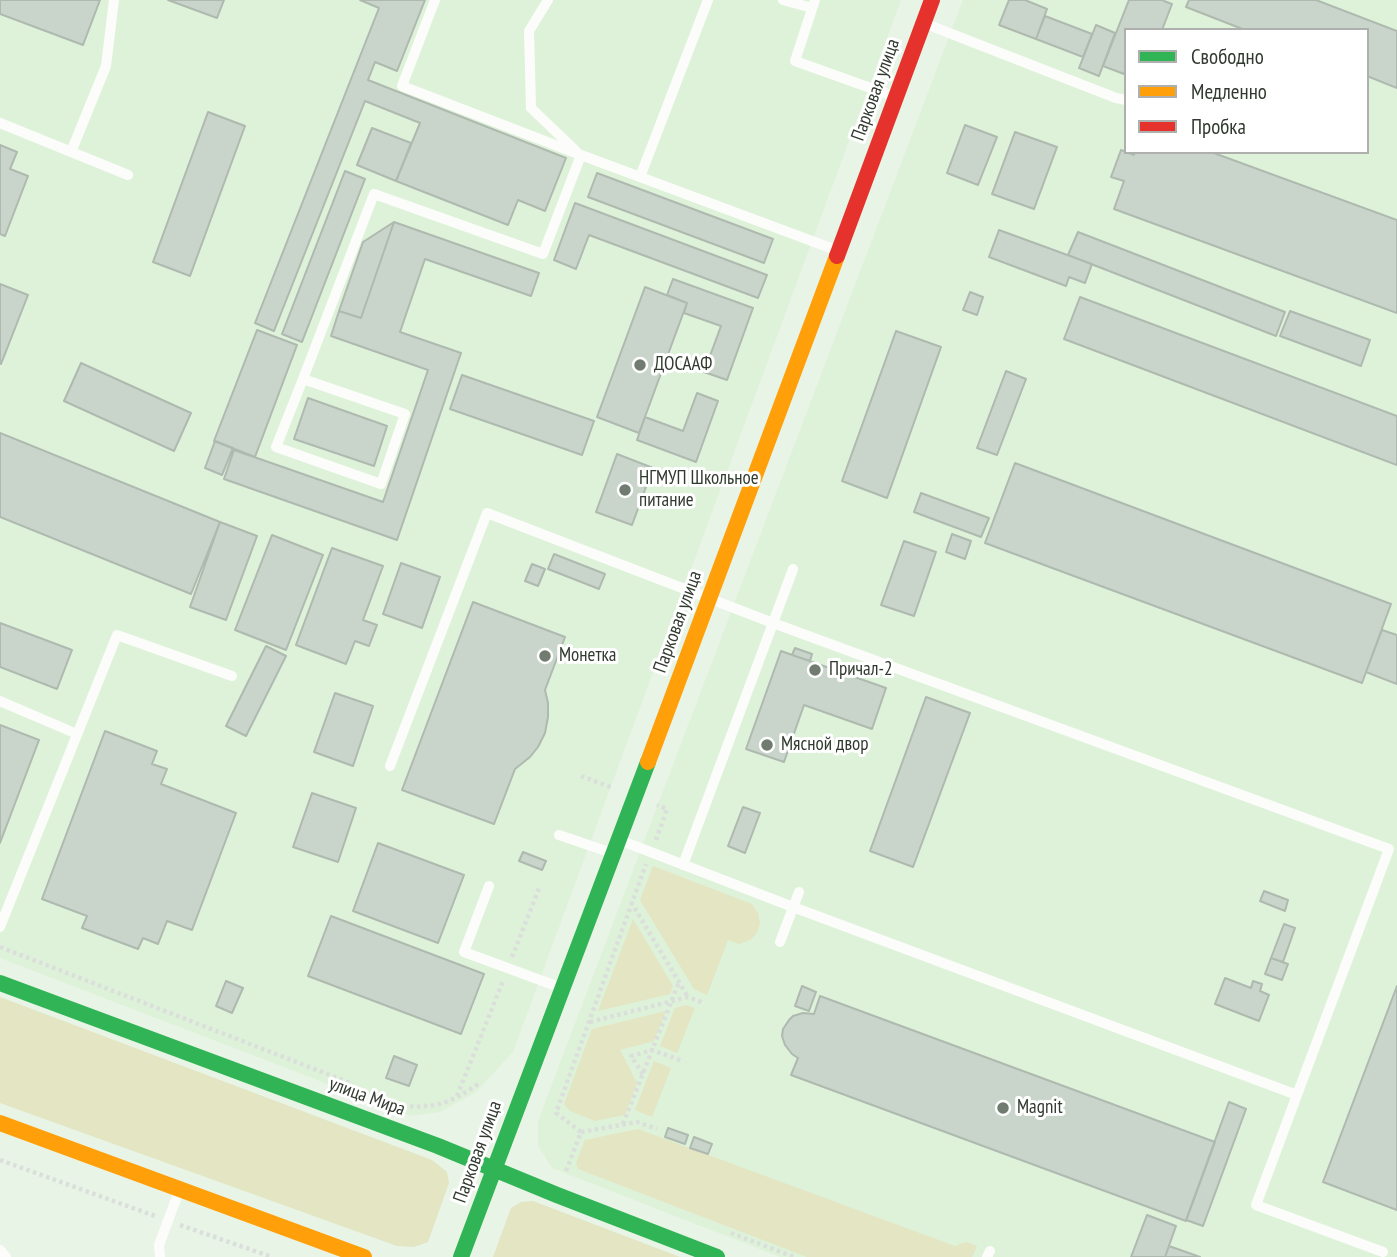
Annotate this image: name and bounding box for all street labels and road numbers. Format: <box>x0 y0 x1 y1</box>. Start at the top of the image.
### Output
street label: Парковая улица <box>847 36 905 144</box>
street label: Парковая улица <box>649 568 707 676</box>
street label: улица Мира <box>326 1073 408 1121</box>
street label: Парковая улица <box>449 1098 507 1206</box>

